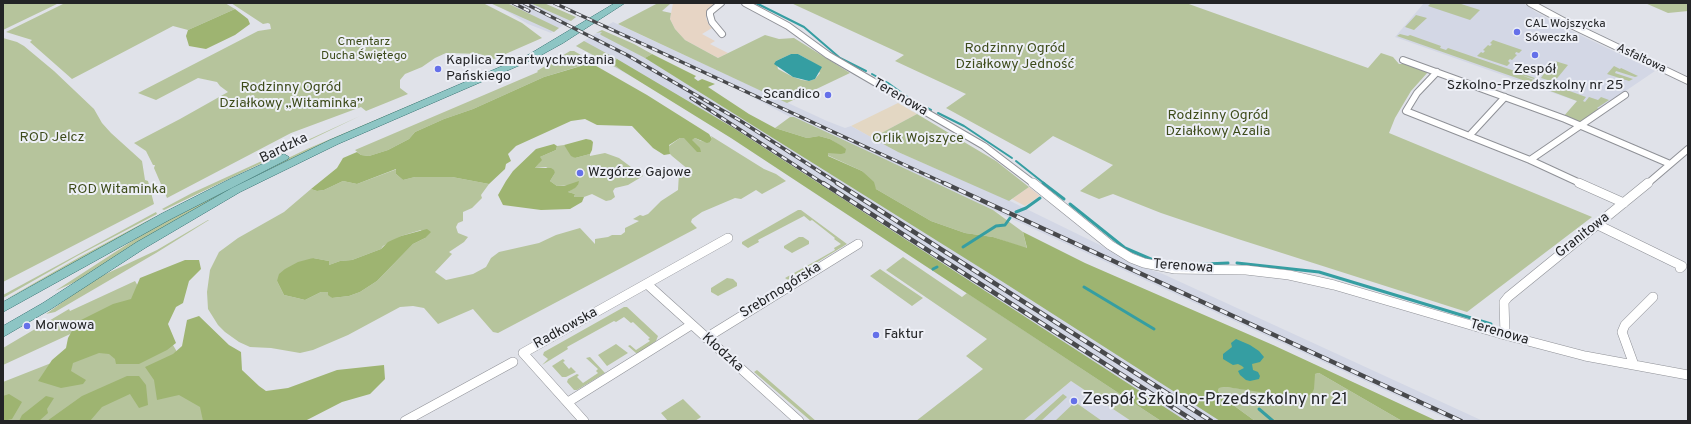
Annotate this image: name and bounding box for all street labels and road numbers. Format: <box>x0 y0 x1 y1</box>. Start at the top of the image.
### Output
street label: Asfaltowa <box>1614 41 1668 77</box>
street label: Terenowa <box>870 76 930 120</box>
street label: Bardzka <box>257 130 311 168</box>
street label: Granitowa <box>1553 210 1613 262</box>
street label: Terenowa <box>1152 257 1214 277</box>
street label: Srebrnogórska <box>737 259 825 323</box>
street label: Radkowska <box>531 305 601 353</box>
street label: Terenowa <box>1468 317 1530 349</box>
street label: Kłodzka <box>698 330 746 376</box>

